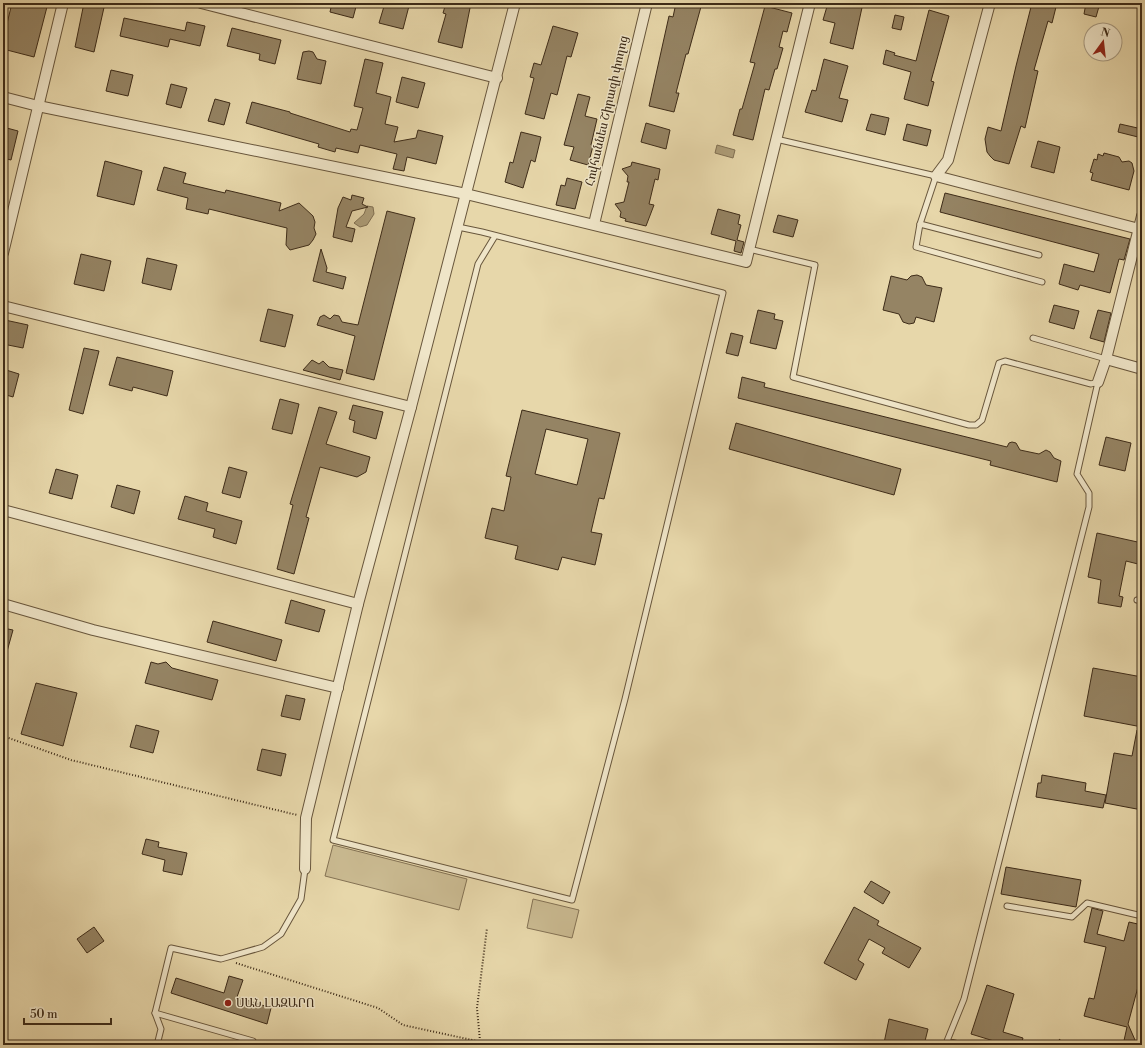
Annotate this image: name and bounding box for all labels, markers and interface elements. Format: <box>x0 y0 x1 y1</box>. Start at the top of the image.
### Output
north arrow <box>1083 22 1123 62</box>
text: N <box>1099 25 1112 41</box>
street label: Հովհաննես Շիրազի փողոց <box>582 34 632 188</box>
place label: ՍԱՆ ԼԱԶԱՐՈ <box>236 996 315 1011</box>
marker: ՍԱՆ ԼԱԶԱՐՈ <box>223 998 233 1008</box>
scale bar <box>24 1000 111 1026</box>
text: 50 m <box>30 1007 58 1022</box>

